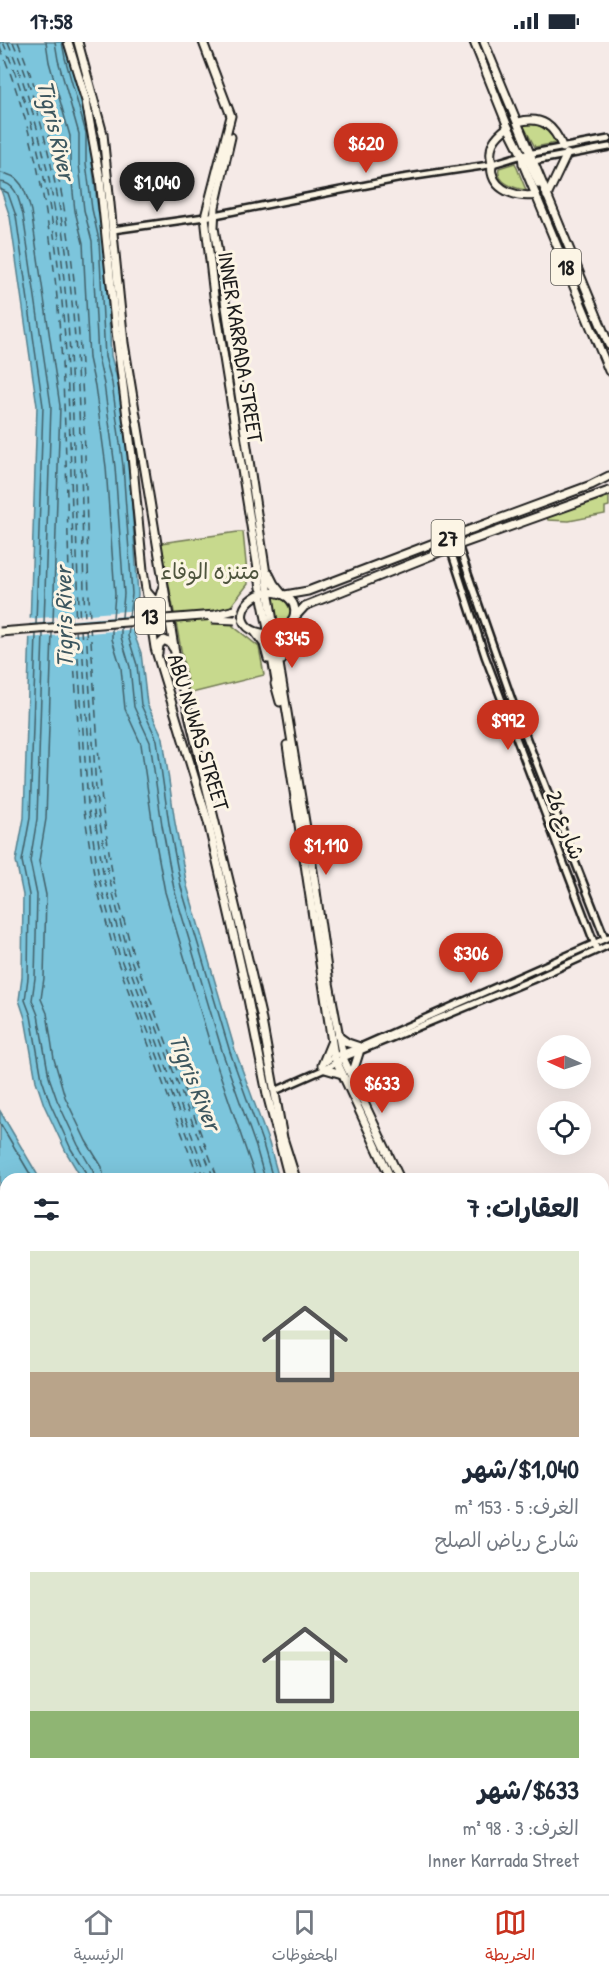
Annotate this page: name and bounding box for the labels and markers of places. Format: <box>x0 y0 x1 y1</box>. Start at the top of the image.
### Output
pin: $620 <box>330 123 402 174</box>
pin: $1,040 <box>108 162 206 213</box>
pin: $345 <box>256 618 328 669</box>
pin: $992 <box>472 700 544 751</box>
pin: $1,110 <box>277 825 375 876</box>
pin: $306 <box>435 933 507 984</box>
pin: $633 <box>346 1063 418 1114</box>

